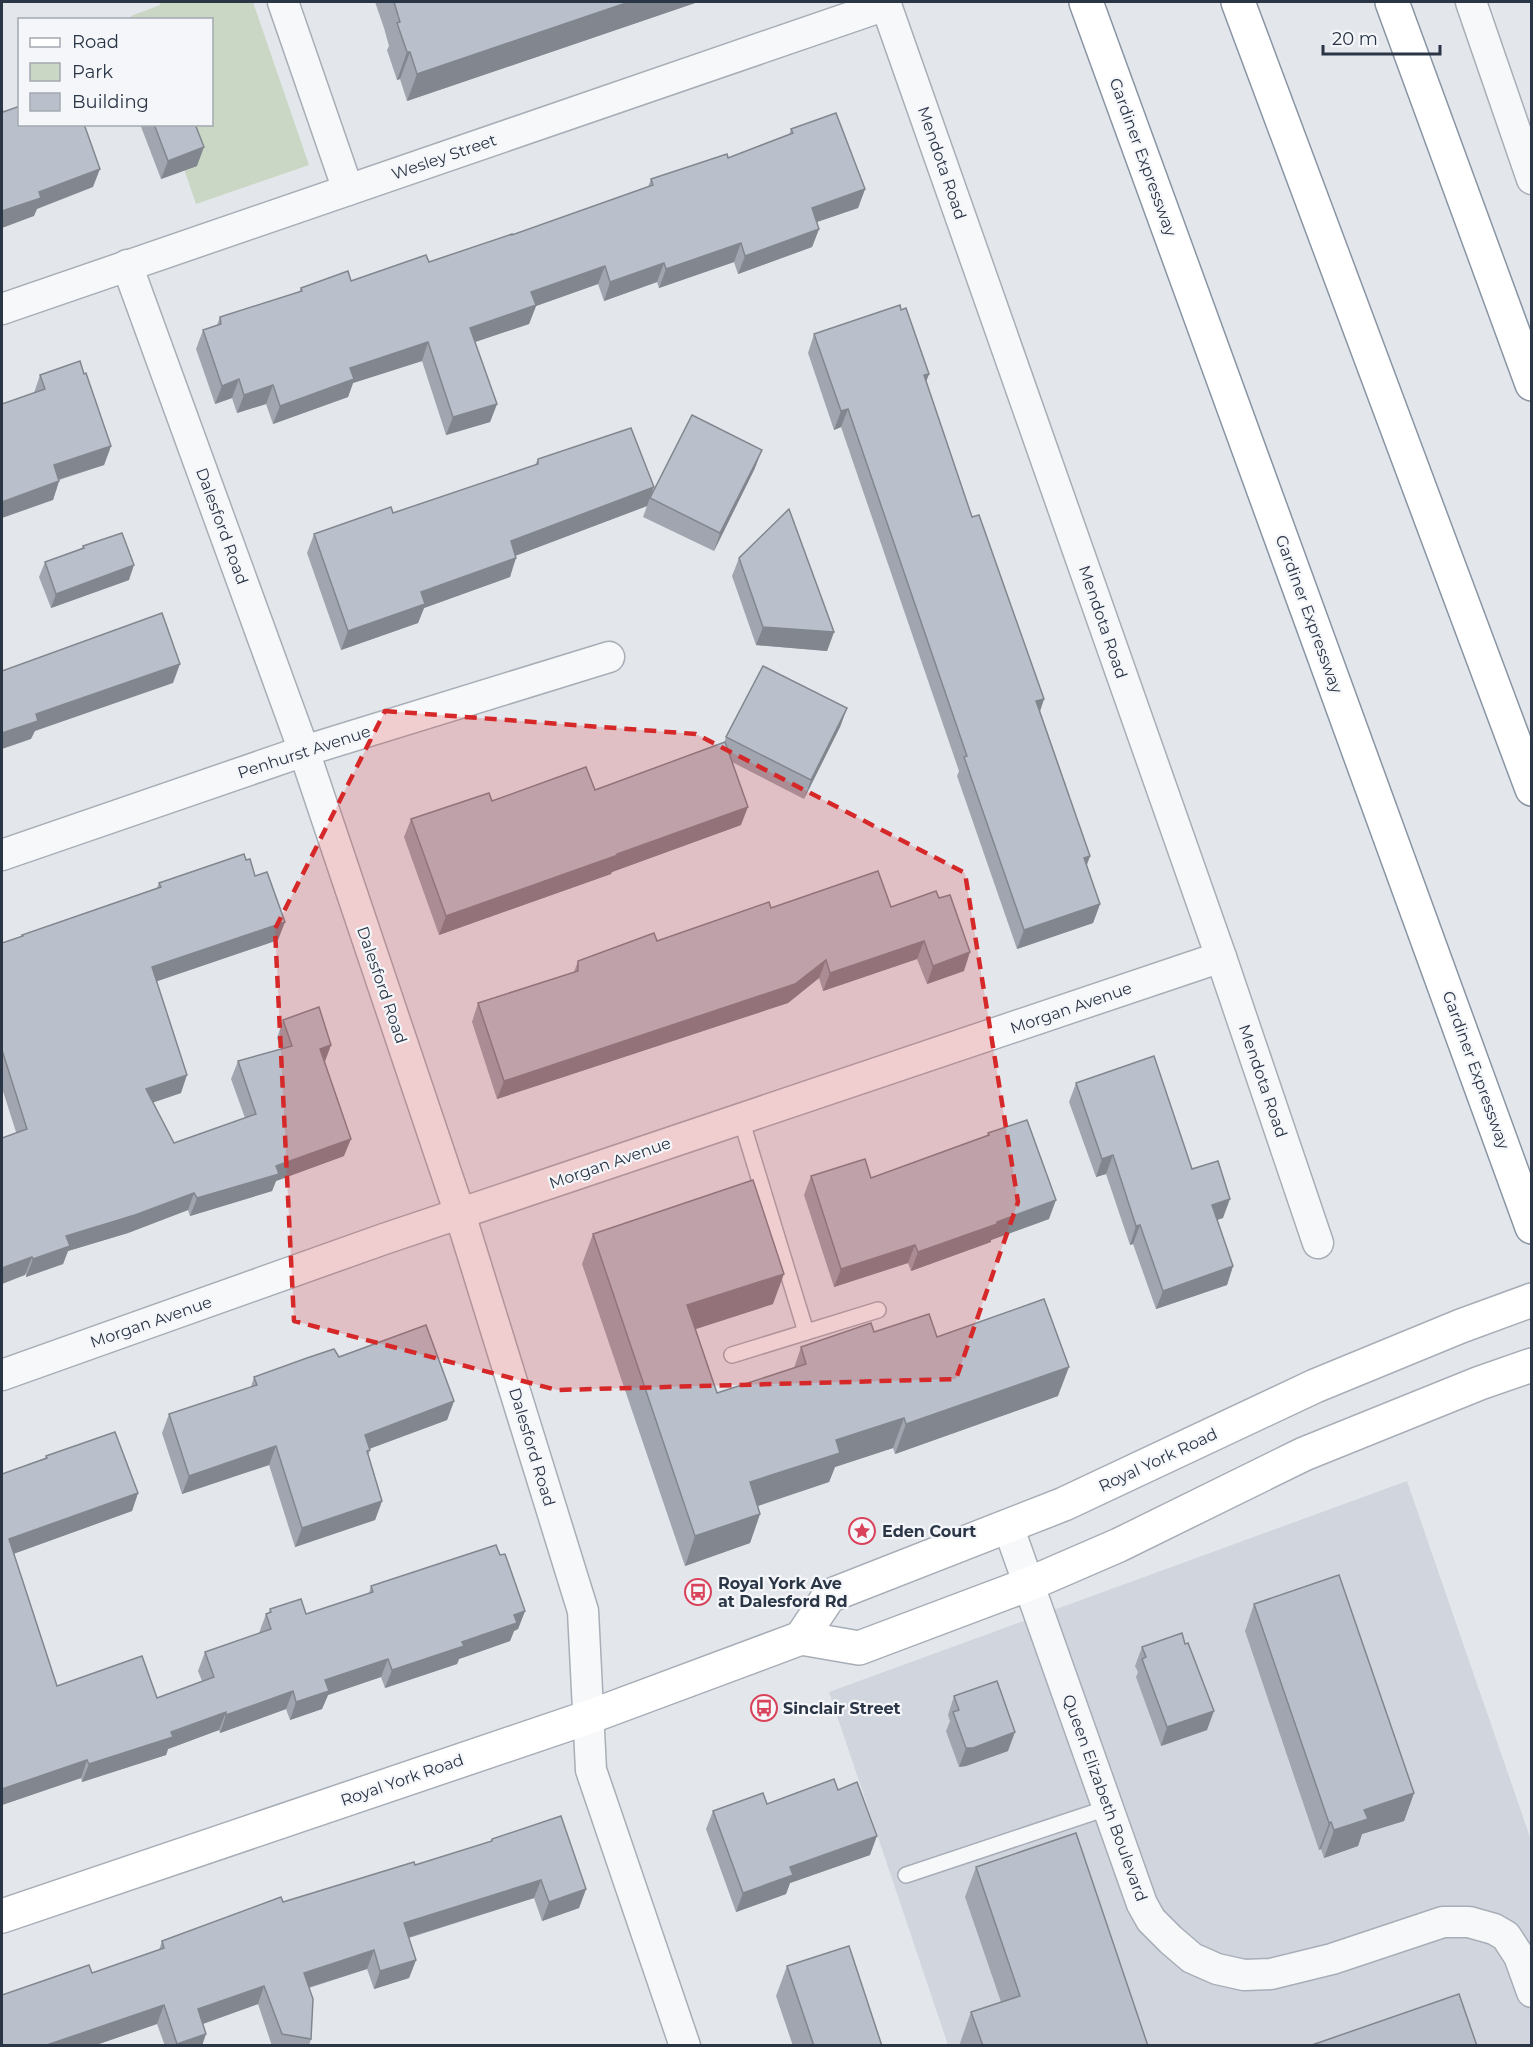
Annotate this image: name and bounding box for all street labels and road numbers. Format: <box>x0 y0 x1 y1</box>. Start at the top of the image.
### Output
street label: Gardiner Expressway <box>1106 75 1181 239</box>
street label: Mendota Road <box>914 104 970 222</box>
street label: Wesley Street <box>389 130 499 184</box>
street label: Dalesford Road <box>192 465 252 587</box>
street label: Gardiner Expressway <box>1272 532 1347 696</box>
street label: Mendota Road <box>1075 563 1131 681</box>
street label: Penhurst Avenue <box>235 722 373 782</box>
street label: Dalesford Road <box>353 924 411 1046</box>
street label: Morgan Avenue <box>1008 978 1134 1038</box>
street label: Gardiner Expressway <box>1439 988 1514 1152</box>
street label: Mendota Road <box>1235 1022 1291 1140</box>
street label: Morgan Avenue <box>547 1133 673 1193</box>
street label: Morgan Avenue <box>88 1292 214 1352</box>
street label: Dalesford Road <box>505 1385 559 1509</box>
street label: Royal York Road <box>1096 1424 1220 1496</box>
street label: Queen Elizabeth Boulevard <box>1059 1692 1151 1904</box>
street label: Royal York Road <box>338 1750 466 1810</box>

